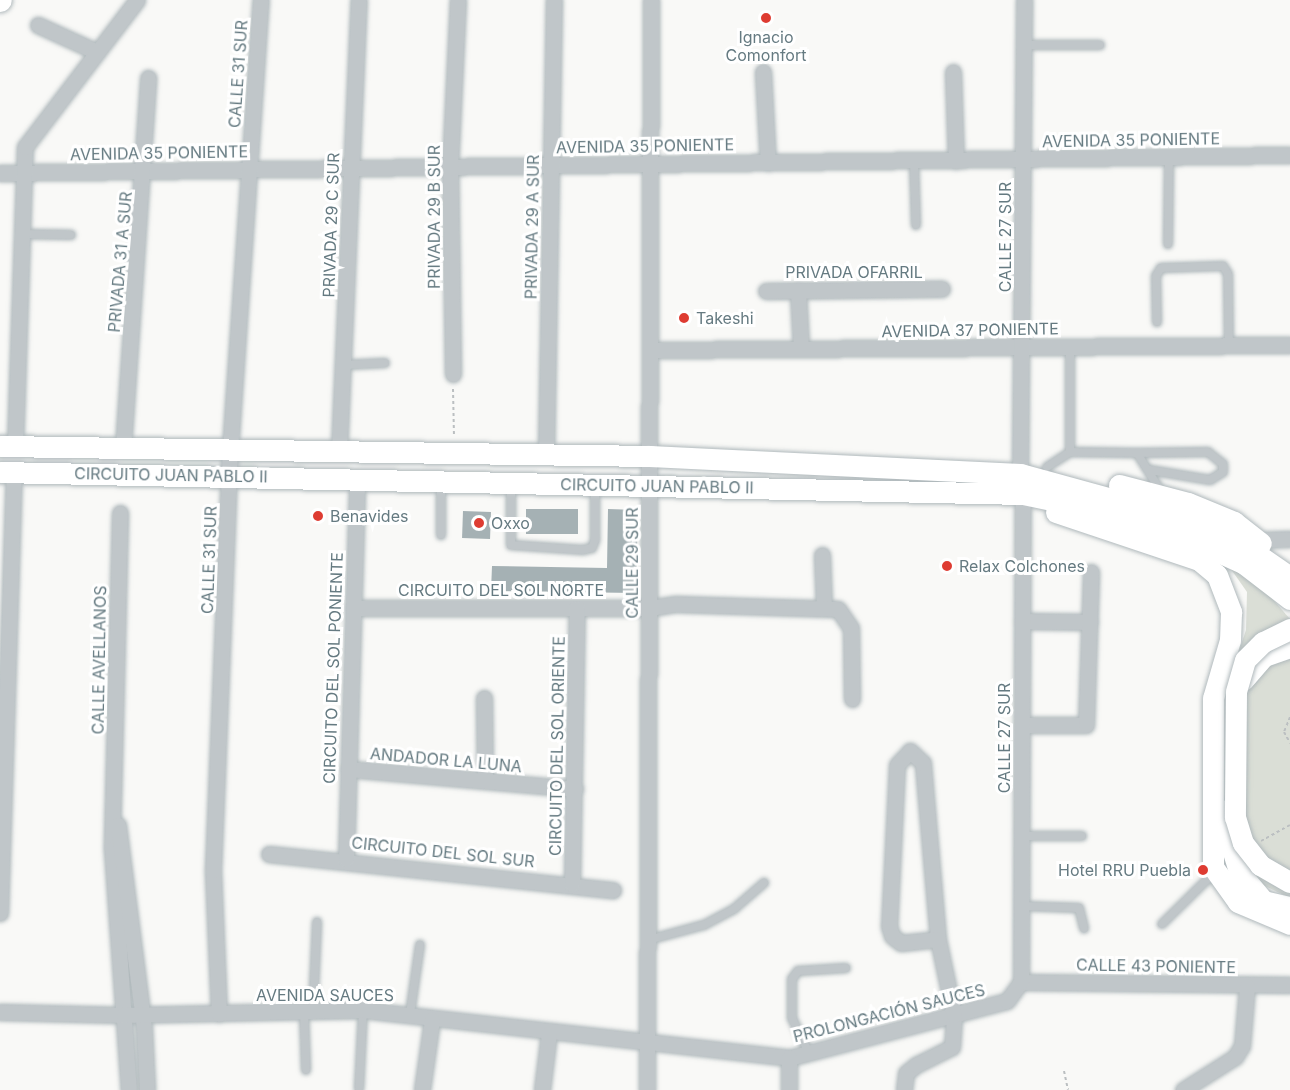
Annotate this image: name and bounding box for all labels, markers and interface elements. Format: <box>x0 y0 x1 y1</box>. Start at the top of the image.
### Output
marker: Ignacio Comonfort <box>759 11 773 25</box>
street label: CALLE 31 SUR <box>225 19 251 129</box>
place label: Ignacio Comonfort <box>726 27 806 65</box>
street label: AVENIDA 35 PONIENTE <box>1042 129 1220 151</box>
street label: AVENIDA 35 PONIENTE <box>556 135 734 157</box>
street label: AVENIDA 35 PONIENTE <box>70 142 248 164</box>
street label: PRIVADA 29 B SUR <box>424 145 444 289</box>
street label: PRIVADA 29 C SUR <box>319 152 343 298</box>
street label: PRIVADA 29 A SUR <box>521 155 543 299</box>
street label: CALLE 27 SUR <box>995 182 1015 292</box>
street label: PRIVADA 31 A SUR <box>104 191 136 333</box>
street label: PRIVADA OFARRIL <box>785 262 923 282</box>
place label: Takeshi <box>696 308 754 328</box>
marker: Takeshi <box>677 311 691 325</box>
street label: AVENIDA 37 PONIENTE <box>881 319 1059 341</box>
street label: CIRCUITO JUAN PABLO II <box>74 464 268 486</box>
street label: CIRCUITO JUAN PABLO II <box>560 475 754 497</box>
street label: CALLE 31 SUR <box>198 506 220 614</box>
place label: Benavides <box>330 506 408 526</box>
street label: CALLE 29 SUR <box>622 507 642 619</box>
marker: Benavides <box>311 509 325 523</box>
place label: Oxxo <box>491 513 530 533</box>
marker: Oxxo <box>472 516 486 530</box>
street label: CIRCUITO DEL SOL PONIENTE <box>319 552 347 784</box>
place label: Relax Colchones <box>959 556 1085 576</box>
marker: Relax Colchones <box>940 559 954 573</box>
street label: CIRCUITO DEL SOL NORTE <box>398 580 604 600</box>
street label: CALLE AVELLANOS <box>88 585 110 735</box>
street label: CIRCUITO DEL SOL ORIENTE <box>545 636 569 856</box>
street label: CALLE 27 SUR <box>994 683 1014 793</box>
street label: ANDADOR LA LUNA <box>369 744 523 776</box>
street label: CIRCUITO DEL SOL SUR <box>351 833 535 871</box>
place label: Hotel RRU Puebla <box>1058 860 1191 880</box>
marker: Hotel RRU Puebla <box>1196 863 1210 877</box>
street label: CALLE 43 PONIENTE <box>1076 955 1236 977</box>
street label: PROLONGACIÓN SAUCES <box>791 980 987 1046</box>
street label: AVENIDA SAUCES <box>256 985 394 1005</box>

